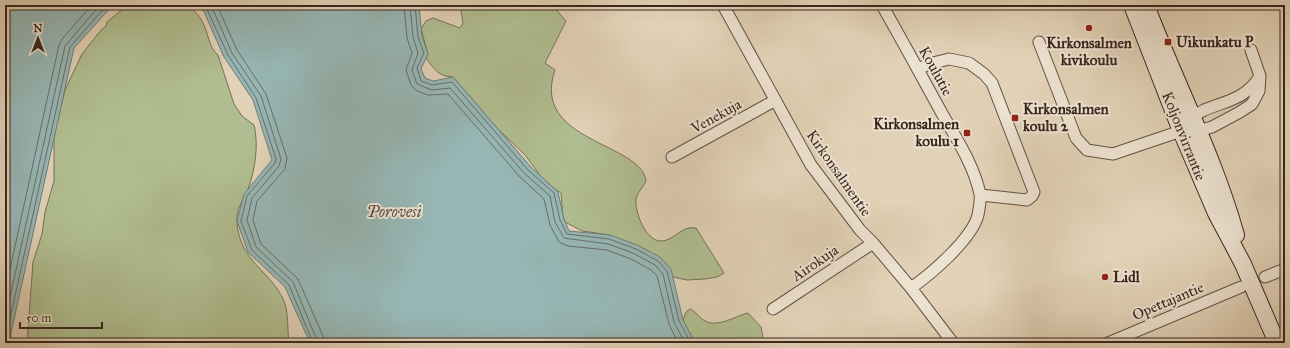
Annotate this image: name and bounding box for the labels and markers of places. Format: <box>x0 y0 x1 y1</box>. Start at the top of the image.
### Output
marker: Kirkonsalmen kivikoulu <box>1084 23 1094 33</box>
place label: Uikunkatu P <box>1176 33 1254 51</box>
place label: Kirkonsalmen kivikoulu <box>1046 34 1133 69</box>
marker: Uikunkatu P <box>1163 37 1173 47</box>
place label: Kirkonsalmen koulu 2 <box>1023 100 1110 135</box>
marker: Kirkonsalmen koulu 2 <box>1010 113 1020 123</box>
place label: Kirkonsalmen koulu 1 <box>873 115 960 150</box>
marker: Kirkonsalmen koulu 1 <box>962 128 972 138</box>
place label: Lidl <box>1113 268 1141 286</box>
marker: Lidl <box>1100 272 1110 282</box>

